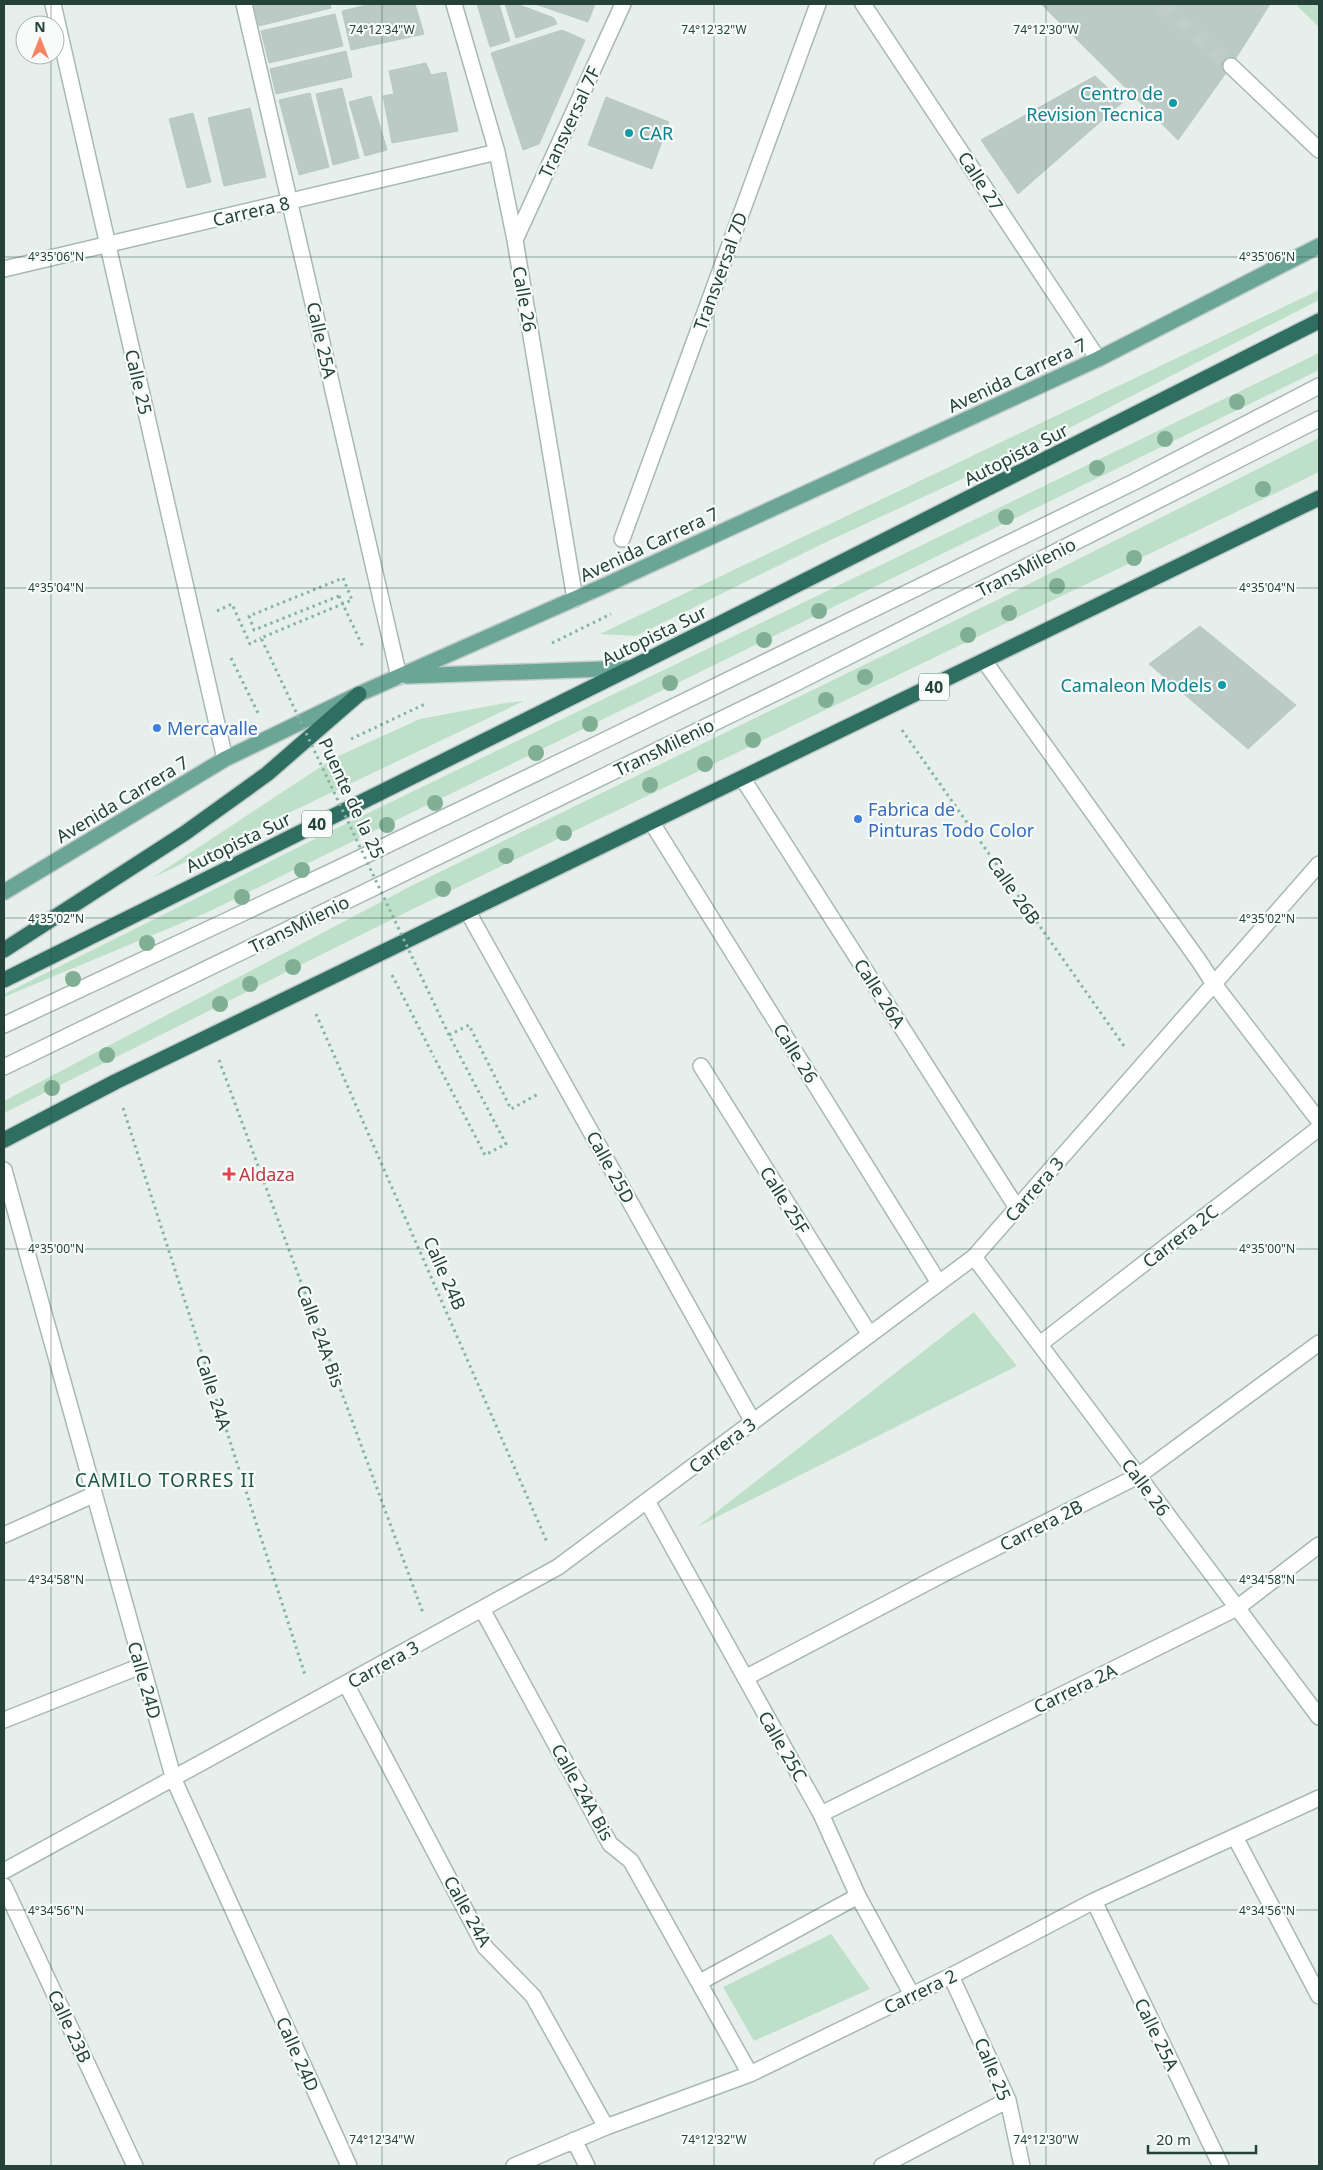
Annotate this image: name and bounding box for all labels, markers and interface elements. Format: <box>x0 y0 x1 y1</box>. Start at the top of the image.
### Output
north arrow <box>15 15 65 65</box>
text: N <box>34 17 46 36</box>
text: 74°12'34"W <box>349 21 415 38</box>
text: 74°12'32"W <box>681 21 747 38</box>
text: 74°12'30"W <box>1013 21 1079 38</box>
street label: Transversal 7F <box>533 62 605 182</box>
place label: Centro de Revision Tecnica <box>1026 81 1163 126</box>
marker: Centro de Revision Tecnica <box>1167 97 1179 109</box>
place label: CAR <box>639 121 673 145</box>
marker: CAR <box>623 127 635 139</box>
street label: Calle 27 <box>953 147 1009 215</box>
street label: Carrera 8 <box>210 191 292 231</box>
street label: Transversal 7D <box>687 209 753 333</box>
text: 4°35'06"N <box>28 248 84 265</box>
text: 4°35'06"N <box>1239 248 1295 265</box>
street label: Calle 26 <box>507 264 543 334</box>
street label: Calle 25A <box>302 299 343 381</box>
street label: Avenida Carrera 7 <box>944 332 1090 418</box>
street label: Calle 25 <box>120 347 158 417</box>
street label: Autopista Sur <box>960 417 1073 491</box>
street label: Avenida Carrera 7 <box>576 501 722 587</box>
street label: TransMilenio <box>972 532 1080 602</box>
text: 4°35'04"N <box>28 579 84 596</box>
text: 4°35'04"N <box>1239 579 1295 596</box>
street label: Autopista Sur <box>597 599 711 671</box>
place label: Camaleon Models <box>1060 673 1212 697</box>
road number: 40 <box>919 674 949 700</box>
marker: Camaleon Models <box>1216 679 1228 691</box>
street label: TransMilenio <box>610 712 718 782</box>
place label: Mercavalle <box>167 716 258 740</box>
marker: Mercavalle <box>151 722 163 734</box>
street label: Puente de la 25 <box>314 734 390 862</box>
street label: Avenida Carrera 7 <box>51 750 193 848</box>
place label: Fabrica de Pinturas Todo Color <box>868 797 1035 842</box>
street label: Autopista Sur <box>181 806 295 878</box>
road number: 40 <box>302 811 332 838</box>
marker: Fabrica de Pinturas Todo Color <box>852 813 864 825</box>
street label: Calle 26B <box>982 851 1046 929</box>
street label: TransMilenio <box>245 889 353 959</box>
text: 4°35'02"N <box>28 910 84 927</box>
text: 4°35'02"N <box>1239 910 1295 927</box>
street label: Calle 26A <box>849 954 911 1033</box>
street label: Calle 26 <box>768 1019 824 1087</box>
street label: Calle 25D <box>581 1126 641 1208</box>
street label: Carrera 3 <box>999 1152 1069 1226</box>
place label: Aldaza <box>239 1162 295 1186</box>
street label: Calle 25F <box>755 1162 815 1238</box>
marker: Aldaza <box>223 1168 235 1180</box>
street label: Carrera 2C <box>1137 1199 1223 1273</box>
street label: Calle 24B <box>418 1233 472 1313</box>
text: 4°35'00"N <box>28 1240 84 1257</box>
text: 4°35'00"N <box>1239 1240 1295 1257</box>
street label: Calle 24A Bis <box>291 1281 351 1391</box>
street label: Calle 24A <box>191 1351 238 1433</box>
street label: Carrera 3 <box>684 1412 760 1478</box>
street label: Calle 26 <box>1117 1453 1175 1521</box>
district label: CAMILO TORRES II <box>75 1467 255 1493</box>
street label: Carrera 2B <box>995 1494 1087 1556</box>
text: 4°34'58"N <box>28 1571 84 1588</box>
text: 4°34'58"N <box>1239 1571 1295 1588</box>
street label: Carrera 3 <box>343 1635 423 1693</box>
street label: Calle 24D <box>123 1639 167 1721</box>
street label: Carrera 2A <box>1029 1657 1121 1718</box>
street label: Calle 25C <box>753 1706 813 1786</box>
street label: Calle 24A Bis <box>546 1739 620 1845</box>
street label: Calle 24A <box>439 1871 498 1951</box>
text: 4°34'56"N <box>28 1902 84 1919</box>
text: 4°34'56"N <box>1239 1902 1295 1919</box>
street label: Carrera 2 <box>880 1963 960 2019</box>
street label: Calle 23B <box>43 1986 97 2066</box>
street label: Calle 25A <box>1129 1994 1185 2075</box>
street label: Calle 24D <box>271 2013 325 2095</box>
street label: Calle 25 <box>969 2034 1017 2104</box>
scale bar <box>1148 2122 1256 2154</box>
text: 20 m <box>1156 2129 1191 2149</box>
text: 74°12'34"W <box>349 2131 415 2148</box>
text: 74°12'32"W <box>681 2131 747 2148</box>
text: 74°12'30"W <box>1013 2131 1079 2148</box>

